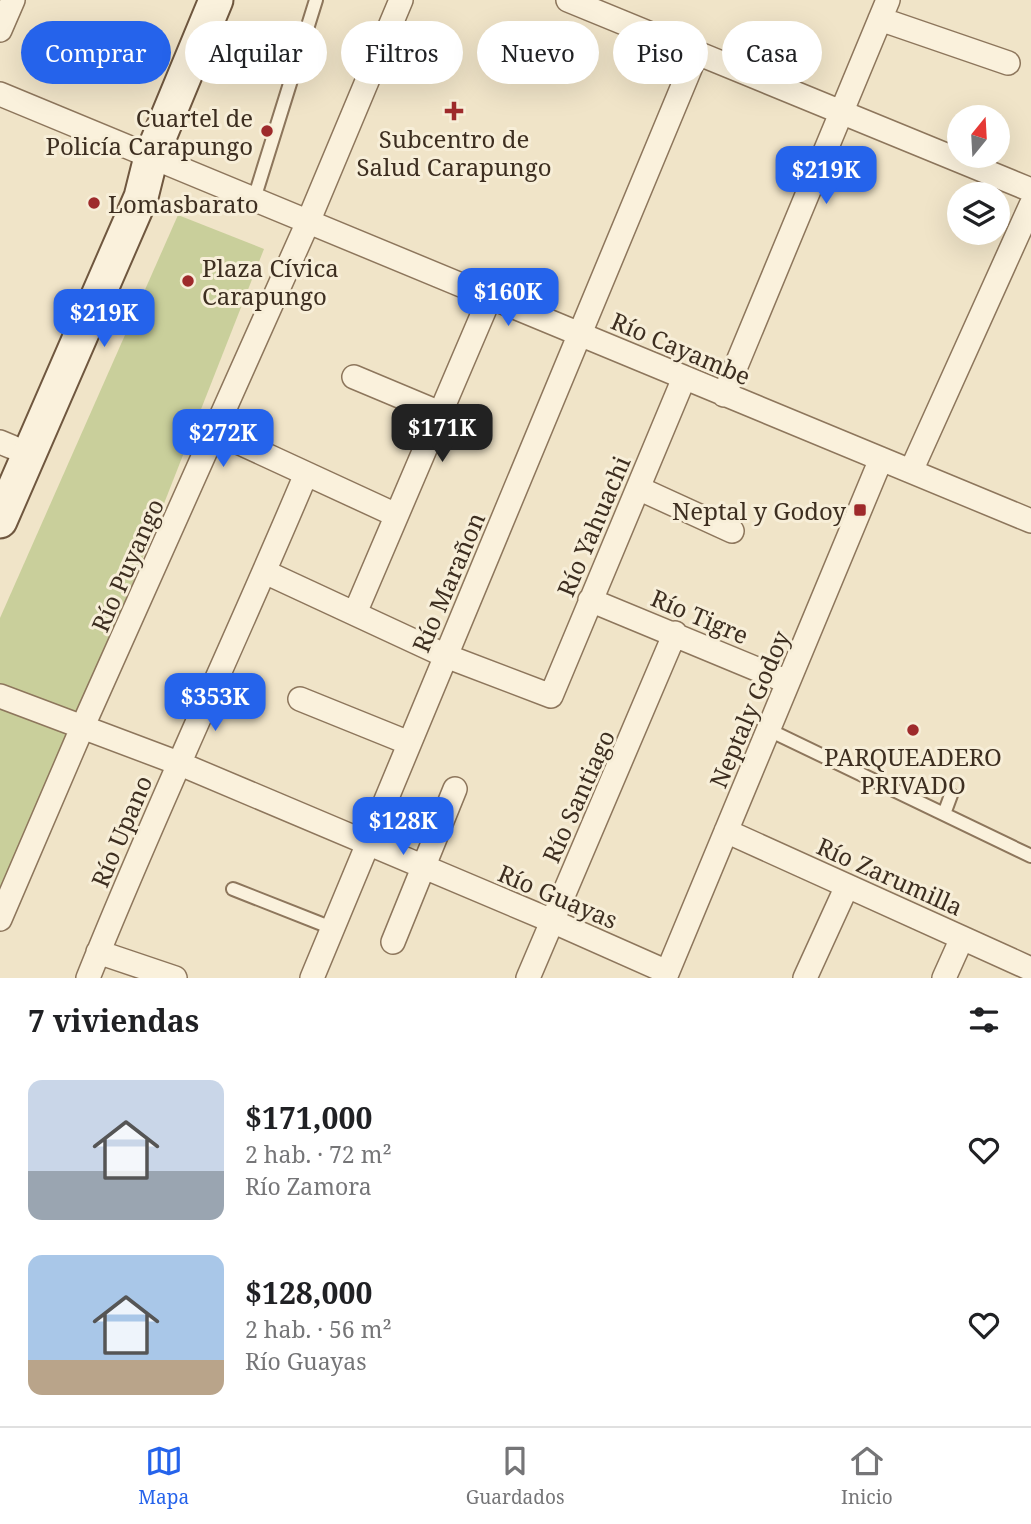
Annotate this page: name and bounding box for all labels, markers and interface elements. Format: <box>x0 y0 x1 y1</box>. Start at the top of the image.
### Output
chip: Comprar <box>21 21 171 84</box>
chip: Alquilar <box>185 21 327 84</box>
chip: Filtros <box>341 21 463 84</box>
chip: Nuevo <box>477 21 599 84</box>
chip: Piso <box>613 21 708 84</box>
chip: Casa <box>722 21 822 84</box>
place label: Cuartel de Policía Carapungo <box>45 101 253 162</box>
marker: Subcentro de Salud Carapungo <box>444 101 464 121</box>
north arrow <box>947 105 1010 168</box>
map controls <box>947 105 1010 245</box>
place label: Subcentro de Salud Carapungo <box>356 122 552 183</box>
marker: Cuartel de Policía Carapungo <box>259 123 275 139</box>
pin: $219K <box>777 146 875 206</box>
text: $219K <box>792 153 860 185</box>
button: layers <box>947 182 1010 245</box>
place label: Lomasbarato <box>108 187 259 220</box>
marker: Lomasbarato <box>86 195 102 211</box>
place label: Plaza Cívica Carapungo <box>202 251 339 312</box>
pin: $160K <box>459 268 557 328</box>
marker: Plaza Cívica Carapungo <box>180 273 196 289</box>
text: $160K <box>474 275 542 307</box>
pin: $219K <box>55 290 153 349</box>
text: $219K <box>70 296 138 328</box>
street label: Río Cayambe <box>606 304 756 392</box>
pin: $171K <box>393 405 491 464</box>
pin: $272K <box>174 410 272 469</box>
text: $171K <box>408 411 476 443</box>
text: $272K <box>189 416 257 448</box>
street label: Río Yahuachi <box>549 451 637 601</box>
street label: Río Puyango <box>83 493 171 637</box>
place label: Neptal y Godoy <box>672 494 846 527</box>
marker: Neptal y Godoy <box>852 502 868 518</box>
street label: Río Marañon <box>404 507 492 657</box>
street label: Río Tigre <box>646 581 754 651</box>
street label: Neptaly Godoy <box>701 625 797 793</box>
pin: $353K <box>166 674 264 733</box>
text: $353K <box>181 680 249 712</box>
marker: PARQUEADERO PRIVADO <box>905 722 921 738</box>
street label: Río Santiago <box>534 724 622 868</box>
place label: PARQUEADERO PRIVADO <box>824 740 1002 801</box>
street label: Río Upano <box>83 770 159 892</box>
pin: $128K <box>354 798 452 857</box>
text: $128K <box>369 804 437 836</box>
street label: Río Zarumilla <box>812 829 968 923</box>
street label: Río Guayas <box>493 856 623 936</box>
text: 7 viviendas <box>28 1000 199 1041</box>
icon: filters <box>965 1001 1003 1039</box>
text: $171,000 <box>245 1097 372 1138</box>
icon: home <box>84 1108 168 1192</box>
icon: heart <box>965 1131 1003 1169</box>
text: 2 hab. · 72 m² <box>245 1138 392 1170</box>
text: Río Zamora <box>245 1170 372 1202</box>
text: $128,000 <box>245 1272 372 1313</box>
icon: home <box>84 1283 168 1367</box>
icon: heart <box>965 1306 1003 1344</box>
text: 2 hab. · 56 m² <box>245 1313 392 1345</box>
text: Río Guayas <box>245 1345 367 1377</box>
tab: Mapa <box>138 1442 189 1510</box>
tab: Guardados <box>466 1442 565 1510</box>
tab: Inicio <box>841 1442 893 1510</box>

